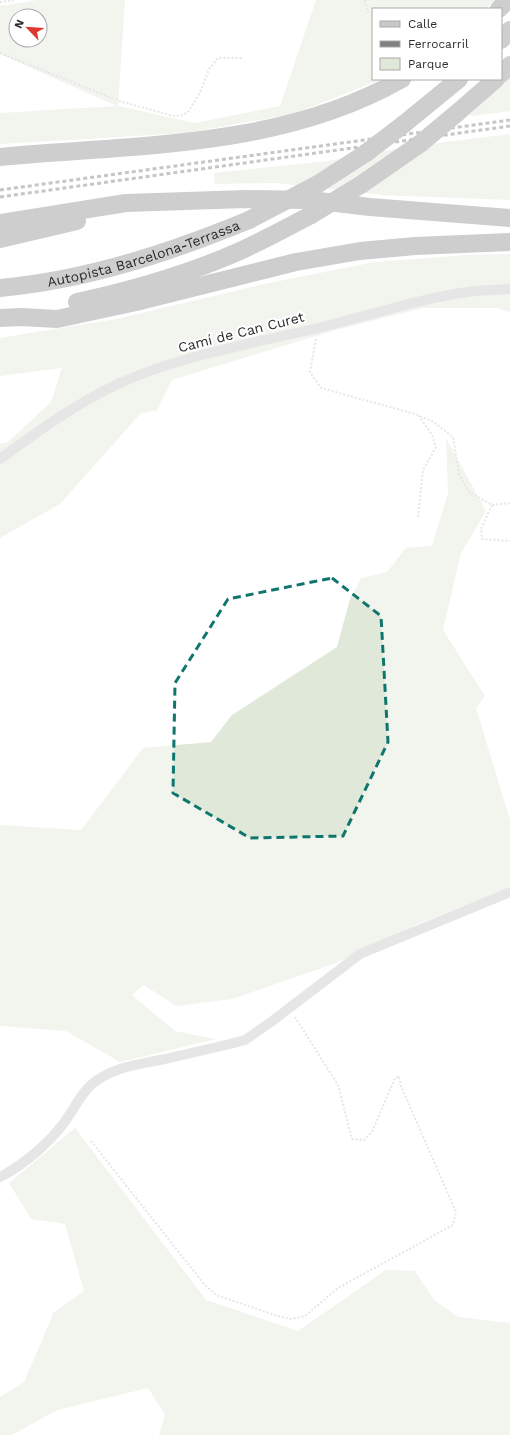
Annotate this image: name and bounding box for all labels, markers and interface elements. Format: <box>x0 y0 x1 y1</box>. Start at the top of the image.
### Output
north arrow <box>8 8 48 48</box>
legend <box>372 8 502 80</box>
text: Calle <box>408 17 437 31</box>
text: N <box>12 18 27 30</box>
text: Ferrocarril <box>408 37 469 51</box>
text: Parque <box>408 57 449 71</box>
street label: Autopista Barcelona-Terrassa <box>46 217 242 290</box>
street label: Camí de Can Curet <box>176 309 306 355</box>

